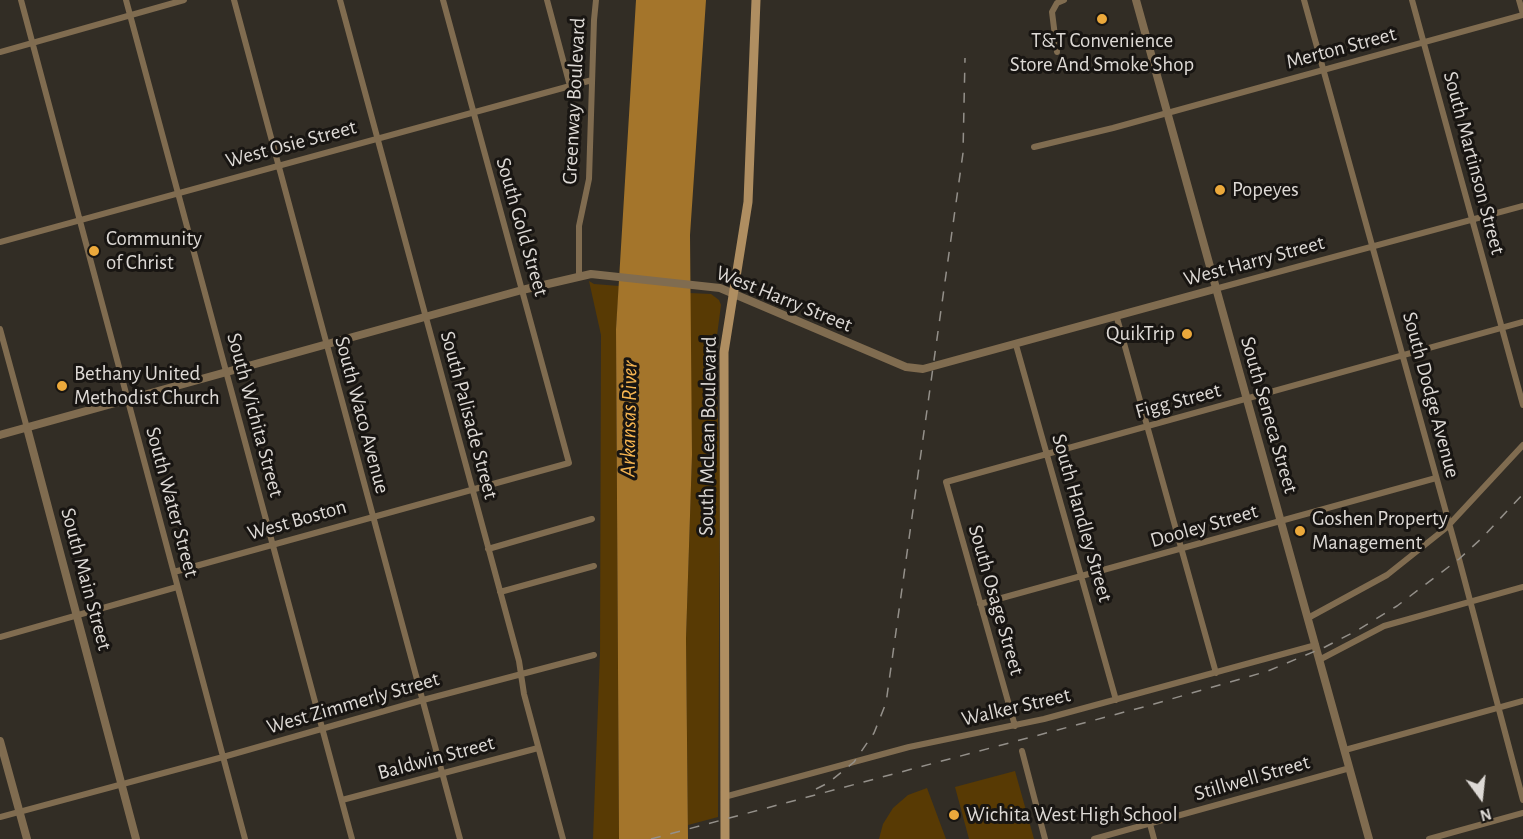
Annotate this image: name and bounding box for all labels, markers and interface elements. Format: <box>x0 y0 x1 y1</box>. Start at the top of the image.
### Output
marker: T&T Convenience Store And Smoke Shop <box>1095 12 1109 26</box>
street label: Greenway Boulevard <box>557 17 591 185</box>
street label: Merton Street <box>1283 21 1399 75</box>
place label: T&T Convenience Store And Smoke Shop <box>1010 28 1194 78</box>
street label: South Martinson Street <box>1437 69 1511 257</box>
street label: West Osie Street <box>223 114 359 174</box>
street label: South Gold Street <box>490 155 554 299</box>
place label: Popeyes <box>1232 177 1299 203</box>
marker: Popeyes <box>1213 183 1227 197</box>
place label: Community of Christ <box>106 226 202 276</box>
street label: West Harry Street <box>1181 230 1327 292</box>
marker: Community of Christ <box>87 244 101 258</box>
street label: West Harry Street <box>712 260 856 338</box>
street label: South Dodge Avenue <box>1397 309 1465 481</box>
place label: QuikTrip <box>1106 321 1175 347</box>
marker: QuikTrip <box>1180 327 1194 341</box>
street label: South Palisade Street <box>434 328 504 502</box>
street label: South Wichita Street <box>221 330 289 500</box>
street label: South Waco Avenue <box>329 334 395 496</box>
street label: South Seneca Street <box>1235 334 1303 496</box>
street label: South McLean Boulevard <box>694 336 722 536</box>
place label: Bethany United Methodist Church <box>74 361 220 411</box>
water label: Arkansas River <box>615 361 643 477</box>
street label: Figg Street <box>1132 377 1224 425</box>
marker: Bethany United Methodist Church <box>55 379 69 393</box>
street label: South Water Street <box>140 424 204 580</box>
street label: South Handley Street <box>1046 431 1118 605</box>
street label: West Boston <box>245 494 349 546</box>
street label: Dooley Street <box>1147 499 1261 553</box>
street label: South Main Street <box>55 505 117 653</box>
place label: Goshen Property Management <box>1312 506 1448 556</box>
street label: South Osage Street <box>962 522 1030 678</box>
marker: Goshen Property Management <box>1293 524 1307 538</box>
street label: West Zimmerly Street <box>264 666 442 740</box>
street label: Walker Street <box>959 682 1073 732</box>
street label: Baldwin Street <box>375 730 497 786</box>
street label: Stillwell Street <box>1191 750 1313 806</box>
north arrow <box>1451 767 1511 827</box>
place label: Wichita West High School <box>966 802 1178 828</box>
text: N <box>1478 805 1493 824</box>
marker: Wichita West High School <box>947 808 961 822</box>

